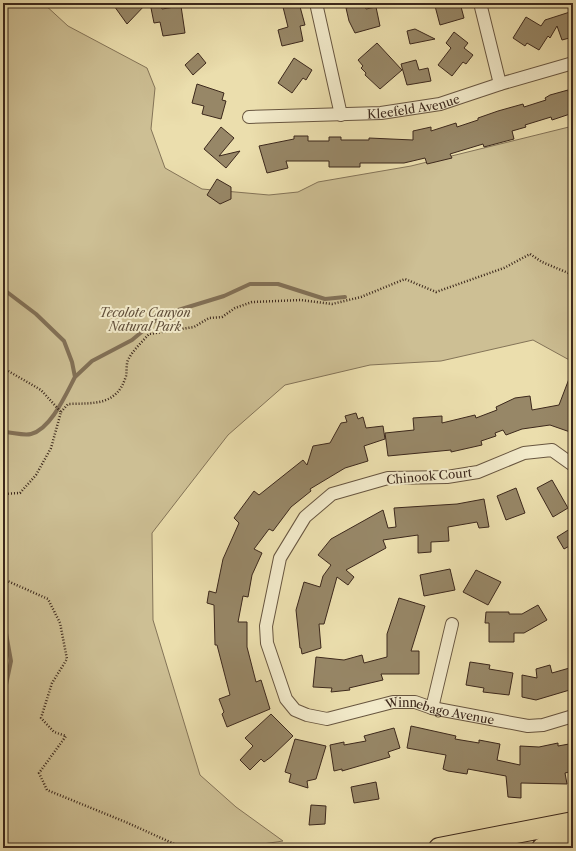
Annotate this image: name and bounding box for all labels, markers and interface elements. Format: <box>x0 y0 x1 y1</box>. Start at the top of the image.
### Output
street label: Kleefeld Avenue <box>367 90 462 121</box>
park label: Tecolote Canyon Natural Park <box>99 305 191 334</box>
street label: Chinook Court <box>386 465 473 487</box>
street label: Winnebago Avenue <box>383 693 496 727</box>

